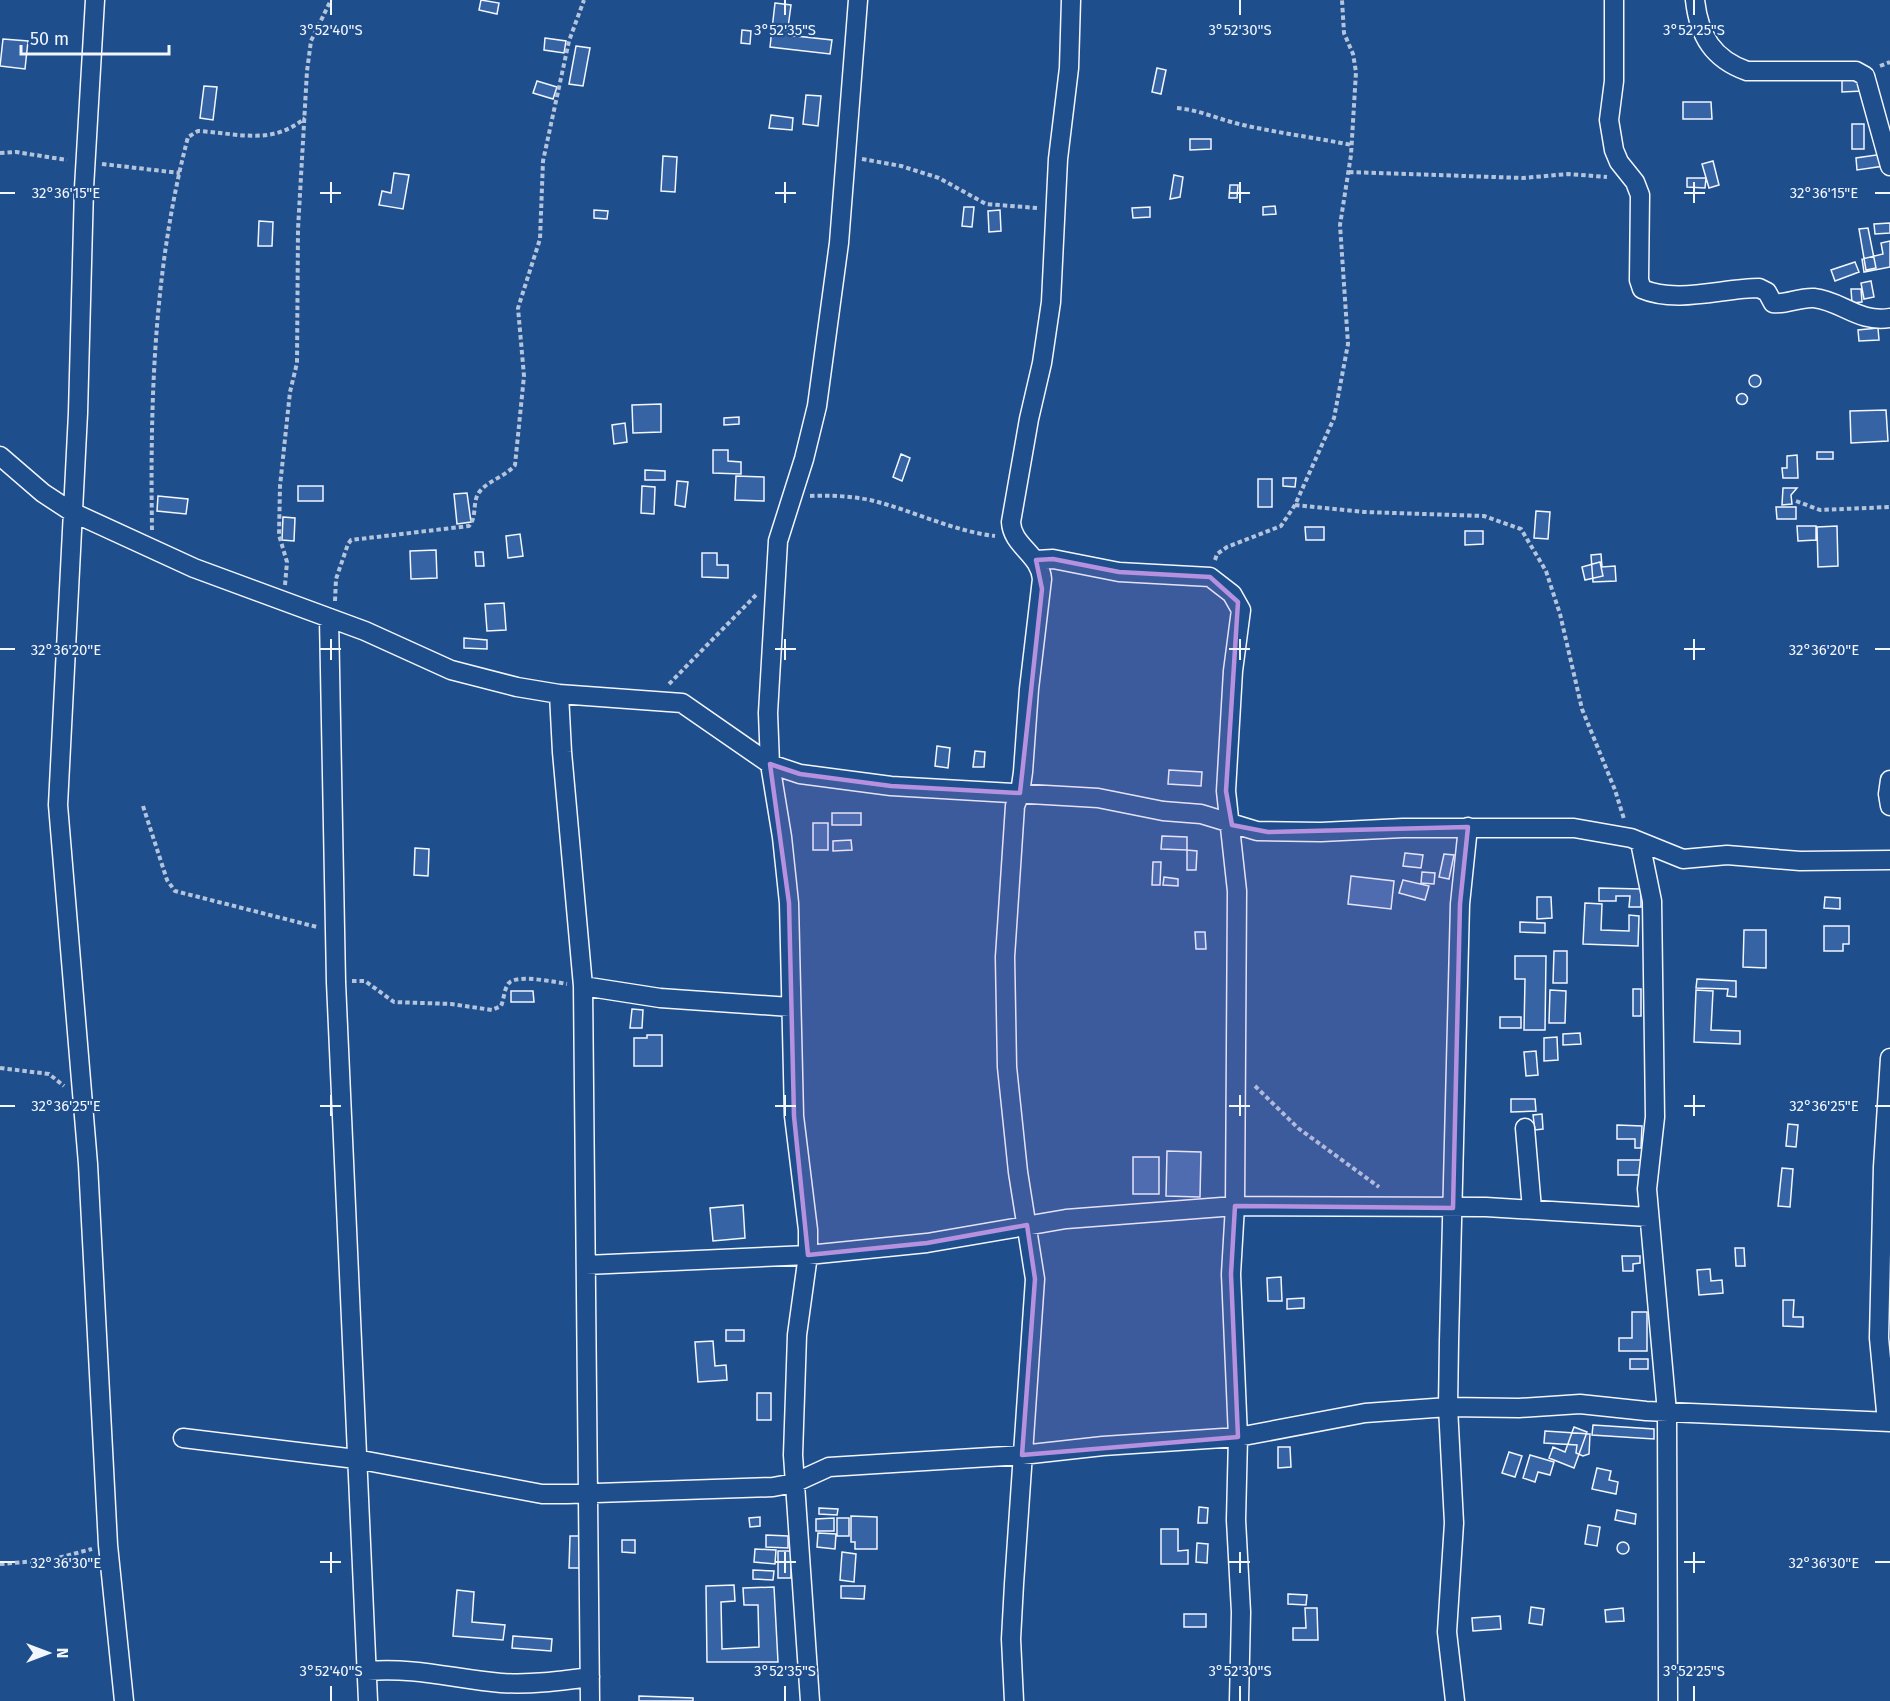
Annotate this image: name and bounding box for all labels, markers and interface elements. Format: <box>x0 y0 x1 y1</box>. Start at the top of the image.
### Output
scale bar <box>21 18 170 56</box>
text: 3°52'40"S <box>299 21 363 39</box>
text: 3°52'35"S <box>754 21 816 39</box>
text: 3°52'30"S <box>1208 21 1272 39</box>
text: 3°52'25"S <box>1663 21 1725 39</box>
text: 50 m <box>30 28 69 50</box>
text: 32°36'15"E <box>32 184 100 202</box>
text: 32°36'15"E <box>1790 184 1858 202</box>
text: 32°36'20"E <box>31 641 101 659</box>
text: 32°36'20"E <box>1789 641 1859 659</box>
text: 32°36'25"E <box>31 1097 101 1115</box>
text: 32°36'25"E <box>1789 1097 1859 1115</box>
text: 32°36'30"E <box>31 1554 101 1572</box>
text: 32°36'30"E <box>1789 1554 1859 1572</box>
north arrow <box>18 1623 78 1683</box>
text: N <box>53 1648 72 1658</box>
text: 3°52'40"S <box>299 1662 363 1680</box>
text: 3°52'35"S <box>754 1662 816 1680</box>
text: 3°52'30"S <box>1208 1662 1272 1680</box>
text: 3°52'25"S <box>1663 1662 1725 1680</box>

